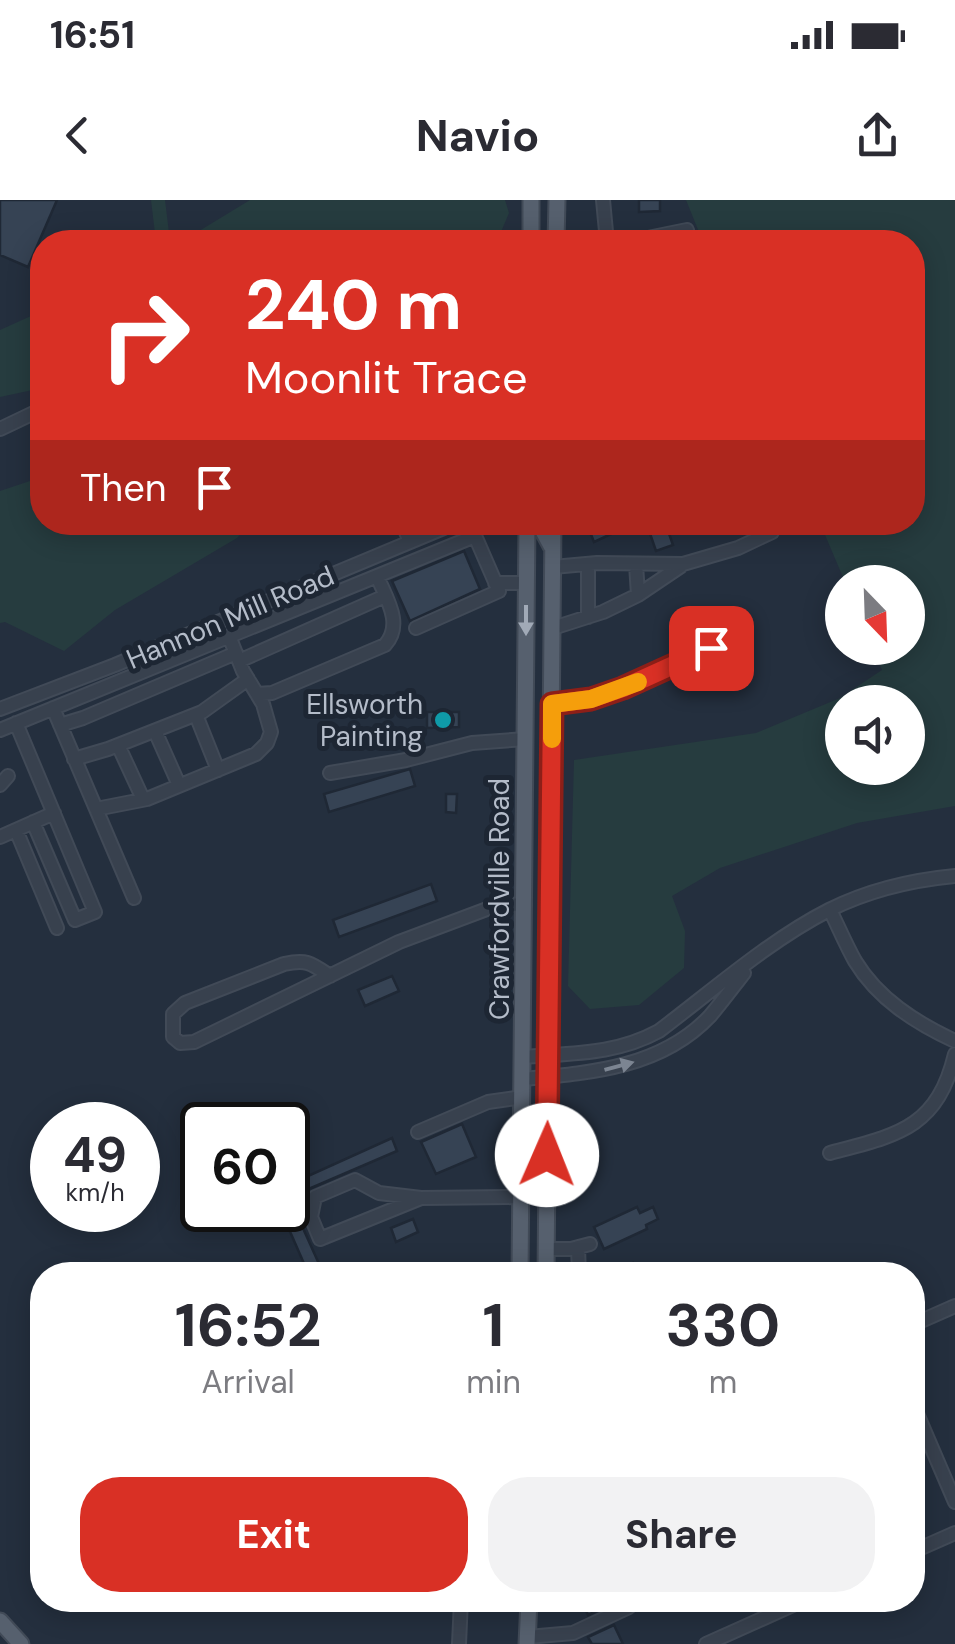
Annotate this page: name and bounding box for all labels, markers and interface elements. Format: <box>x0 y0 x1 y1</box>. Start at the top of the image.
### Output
text: 16:51 <box>50 10 135 60</box>
text: Navio <box>416 106 539 165</box>
icon: back <box>50 108 105 163</box>
icon: share <box>850 108 905 163</box>
text: 240 m <box>245 260 462 351</box>
icon: right <box>80 270 210 400</box>
text: Moonlit Trace <box>245 348 528 407</box>
icon: arrive <box>187 460 242 515</box>
text: Then <box>80 463 167 513</box>
street label: Hannon Mill Road <box>121 557 340 678</box>
north arrow <box>825 565 925 665</box>
map controls <box>825 565 925 785</box>
one-way arrow <box>518 604 534 636</box>
pin <box>669 606 754 691</box>
icon: arrive <box>684 621 739 676</box>
button: sound <box>825 685 925 785</box>
place label: Ellsworth Painting <box>306 686 423 755</box>
marker: Ellsworth Painting <box>432 709 454 731</box>
street label: Crawfordville Road <box>481 778 518 1020</box>
one-way arrow <box>604 1058 635 1074</box>
speed limit sign: 60 <box>180 1102 310 1232</box>
position arrow <box>495 1103 599 1207</box>
text: 49 <box>63 1122 127 1188</box>
text: km/h <box>65 1176 125 1209</box>
text: 16:52 <box>175 1286 321 1365</box>
text: 1 <box>483 1286 504 1365</box>
text: 330 <box>666 1286 780 1365</box>
text: Arrival <box>202 1361 295 1403</box>
text: min <box>466 1361 521 1403</box>
text: m <box>709 1361 737 1403</box>
button: Exit <box>80 1477 468 1592</box>
button: Share <box>488 1477 875 1592</box>

